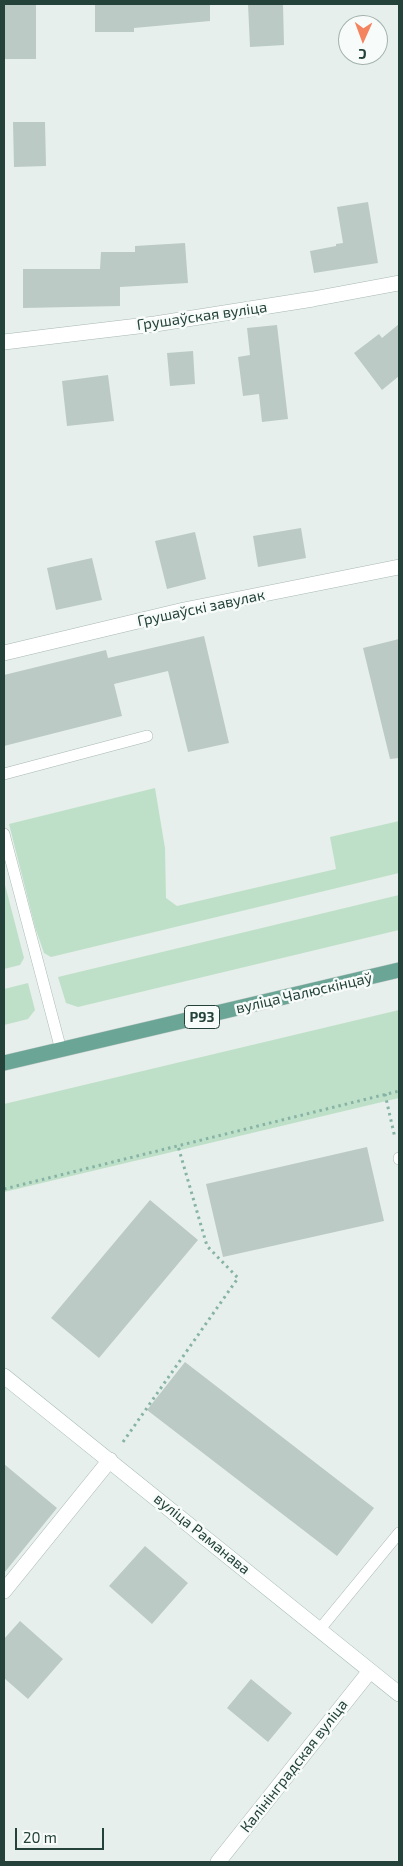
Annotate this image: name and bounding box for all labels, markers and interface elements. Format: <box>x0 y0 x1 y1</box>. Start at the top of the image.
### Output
north arrow <box>338 15 388 65</box>
text: С <box>358 46 367 63</box>
street label: Грушаўская вуліца <box>136 298 268 334</box>
street label: Грушаўскі завулак <box>136 586 266 630</box>
street label: вуліца Чалюскінцаў <box>234 969 374 1017</box>
road number: Р93 <box>184 1006 220 1028</box>
street label: вуліца Раманава <box>150 1490 254 1578</box>
street label: Калінінградская вуліца <box>237 1696 351 1836</box>
scale bar <box>18 1818 106 1850</box>
text: 20 m <box>23 1828 57 1846</box>

